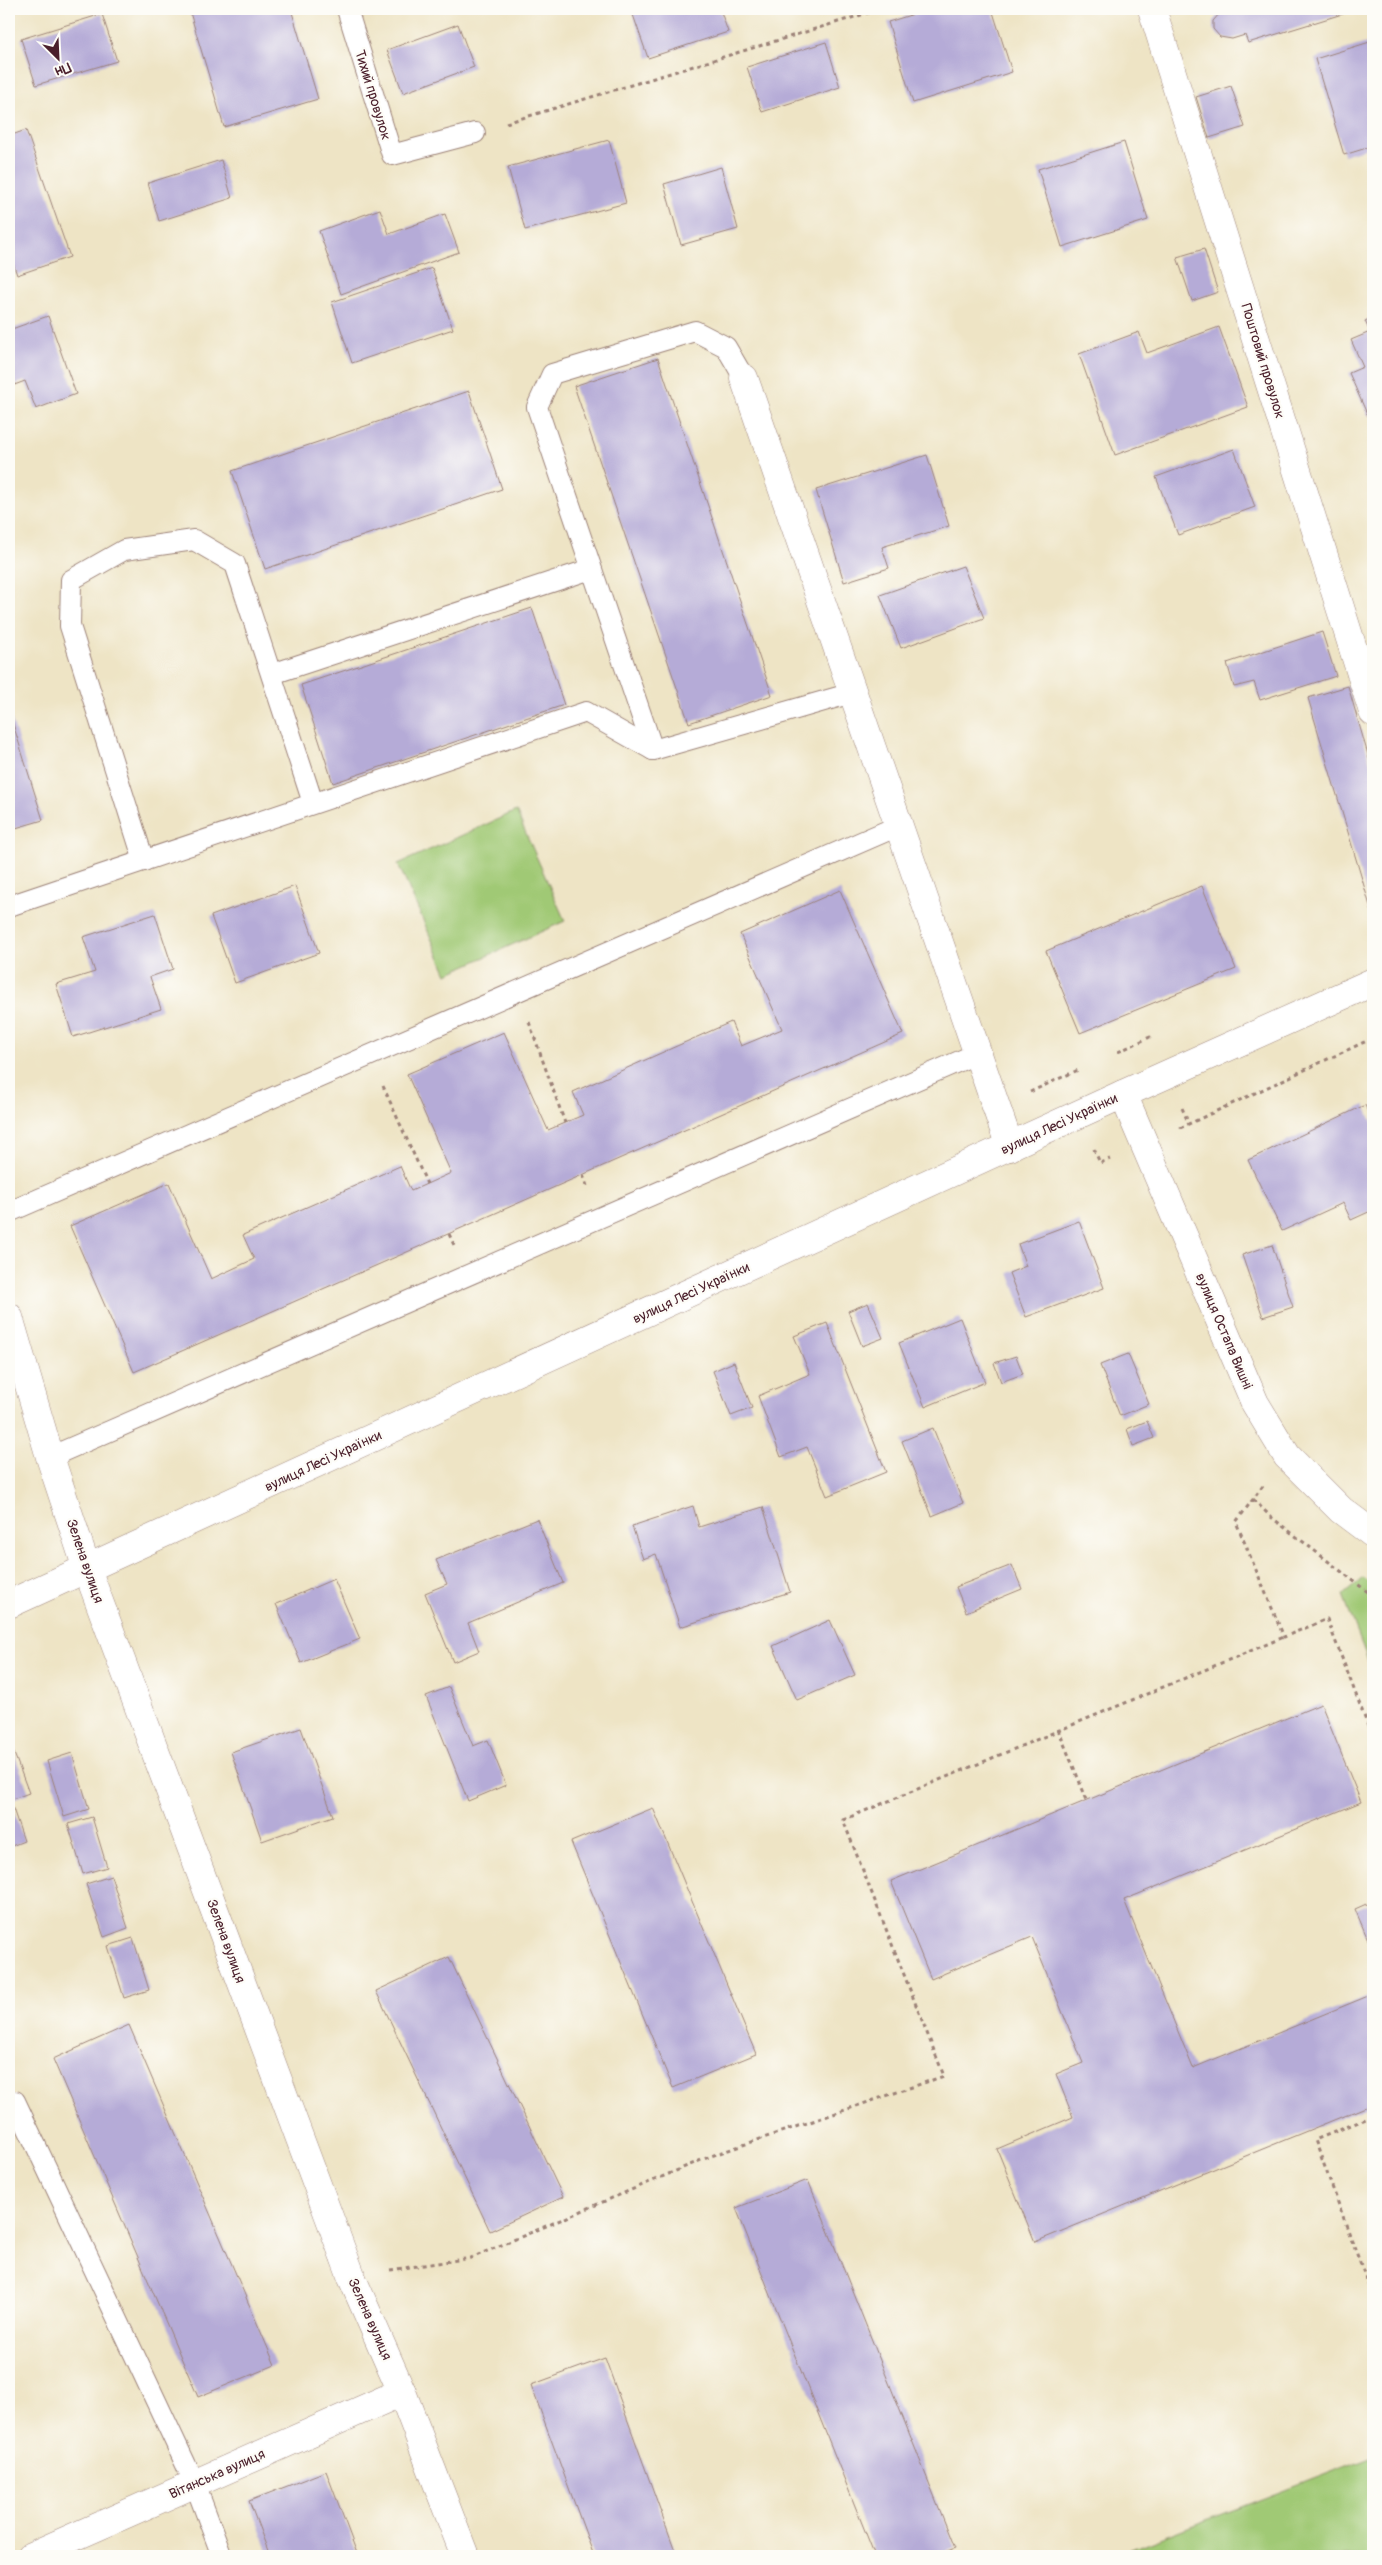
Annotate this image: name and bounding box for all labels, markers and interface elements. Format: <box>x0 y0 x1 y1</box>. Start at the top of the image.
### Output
north arrow <box>32 32 82 82</box>
street label: Тихий провулок <box>351 48 395 142</box>
text: Пн <box>53 59 74 80</box>
street label: Поштовий провулок <box>1237 301 1289 421</box>
street label: вулиця Лесі Українки <box>998 1090 1120 1158</box>
street label: вулиця Лесі Українки <box>630 1259 752 1327</box>
street label: вулиця Остапа Вишні <box>1192 1270 1256 1392</box>
street label: вулиця Лесі Українки <box>262 1427 384 1495</box>
street label: Зелена вулиця <box>63 1517 107 1605</box>
street label: Зелена вулиця <box>203 1897 249 1985</box>
street label: Зелена вулиця <box>344 2275 396 2363</box>
street label: Вітянська вулиця <box>166 2445 268 2503</box>

